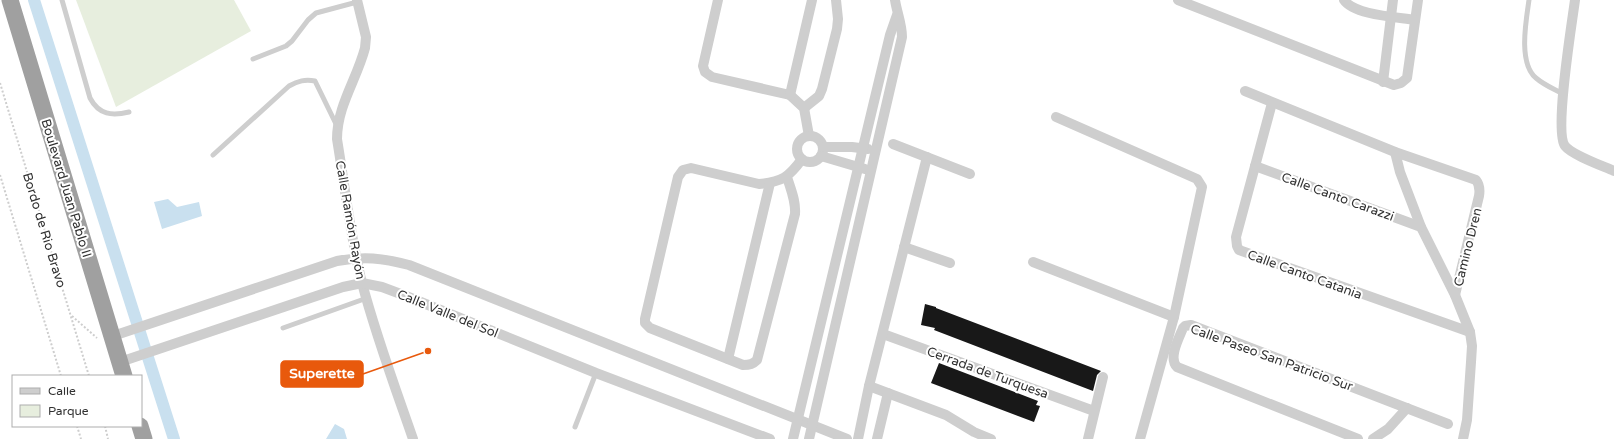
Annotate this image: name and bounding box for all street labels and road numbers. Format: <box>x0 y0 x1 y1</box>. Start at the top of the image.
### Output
street label: Boulevard Juan Pablo II <box>37 117 95 260</box>
street label: Calle Ramón Rayón <box>332 159 368 281</box>
street label: Calle Canto Carazzi <box>1279 169 1396 225</box>
street label: Bordo de Rio Bravo <box>19 171 69 290</box>
street label: Camino Dren <box>1450 206 1485 288</box>
street label: Calle Canto Catania <box>1245 247 1364 303</box>
street label: Calle Valle del Sol <box>395 286 501 342</box>
street label: Calle Paseo San Patricio Sur <box>1188 321 1355 395</box>
street label: Cerrada de Turquesa <box>925 344 1051 402</box>

